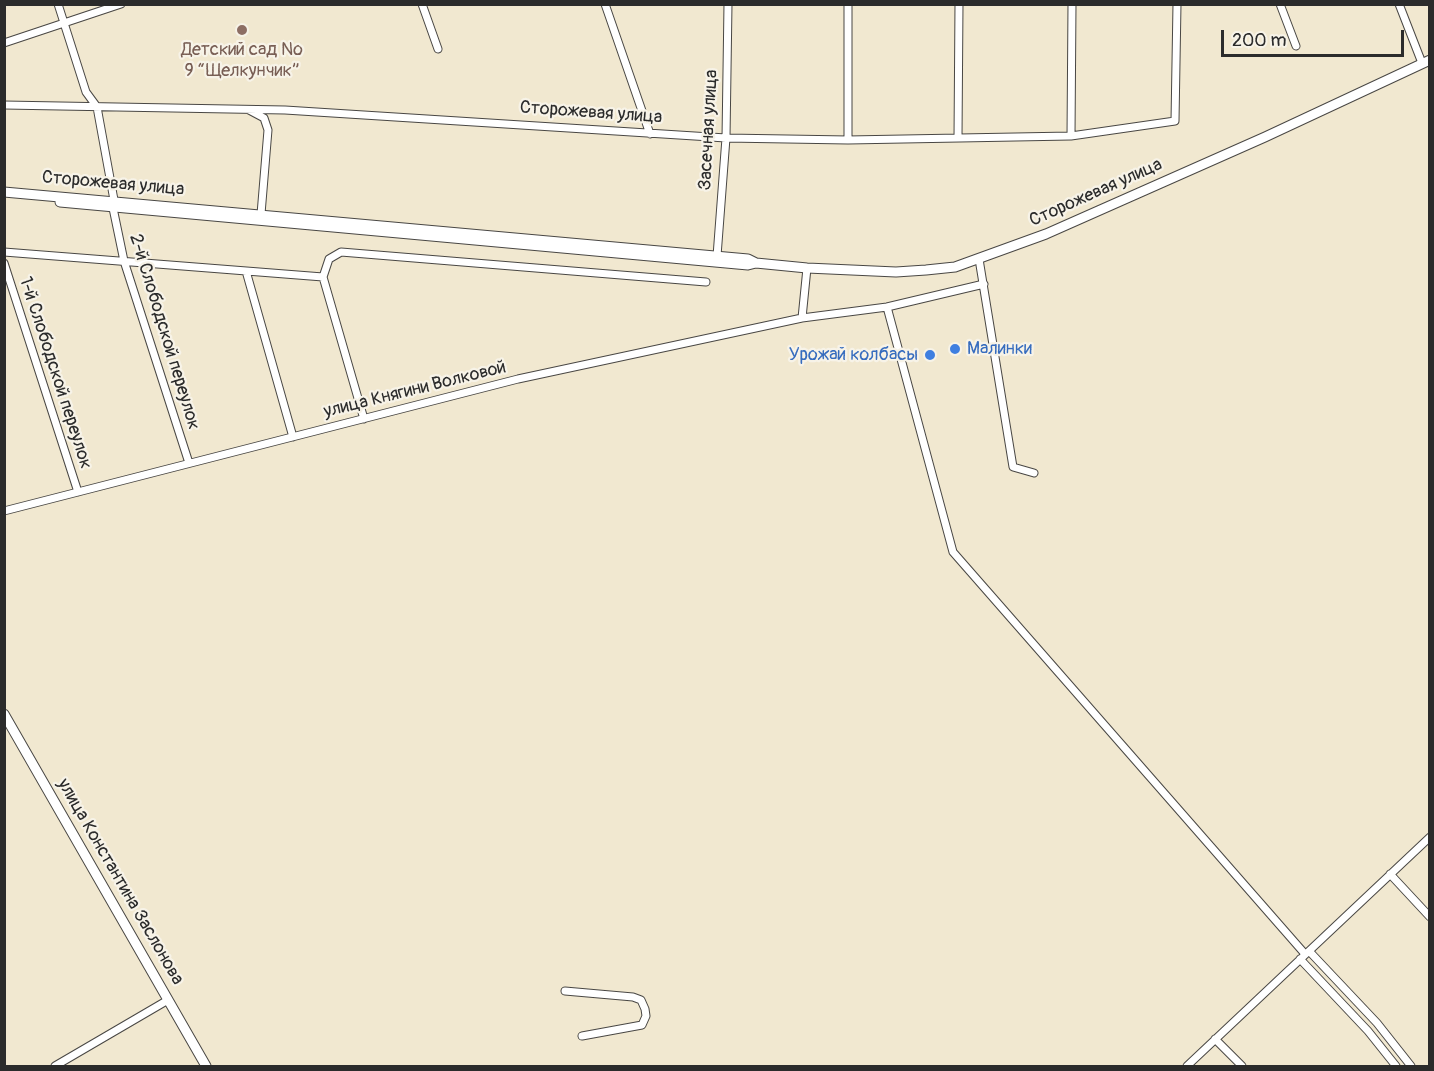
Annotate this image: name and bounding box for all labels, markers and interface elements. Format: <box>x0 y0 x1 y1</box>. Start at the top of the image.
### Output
scale bar <box>1224 18 1407 56</box>
marker: Детский сад № 9 “Щелкунчик” <box>235 23 249 37</box>
text: 200 m <box>1232 29 1287 52</box>
place label: Детский сад № 9 “Щелкунчик” <box>181 39 303 82</box>
street label: Засечная улица <box>695 69 723 191</box>
street label: Сторожевая улица <box>519 97 663 129</box>
street label: Сторожевая улица <box>1026 154 1166 232</box>
street label: Сторожевая улица <box>41 167 185 201</box>
street label: 2-й Слободской переулок <box>124 232 204 432</box>
street label: 1-й Слободской переулок <box>14 274 96 472</box>
place label: Малинки <box>967 338 1032 360</box>
marker: Малинки <box>948 342 962 356</box>
place label: Урожай колбасы <box>789 344 918 366</box>
marker: Урожай колбасы <box>923 348 937 362</box>
street label: улица Княгини Волковой <box>322 357 508 423</box>
street label: улица Константина Заслонова <box>52 775 188 989</box>

